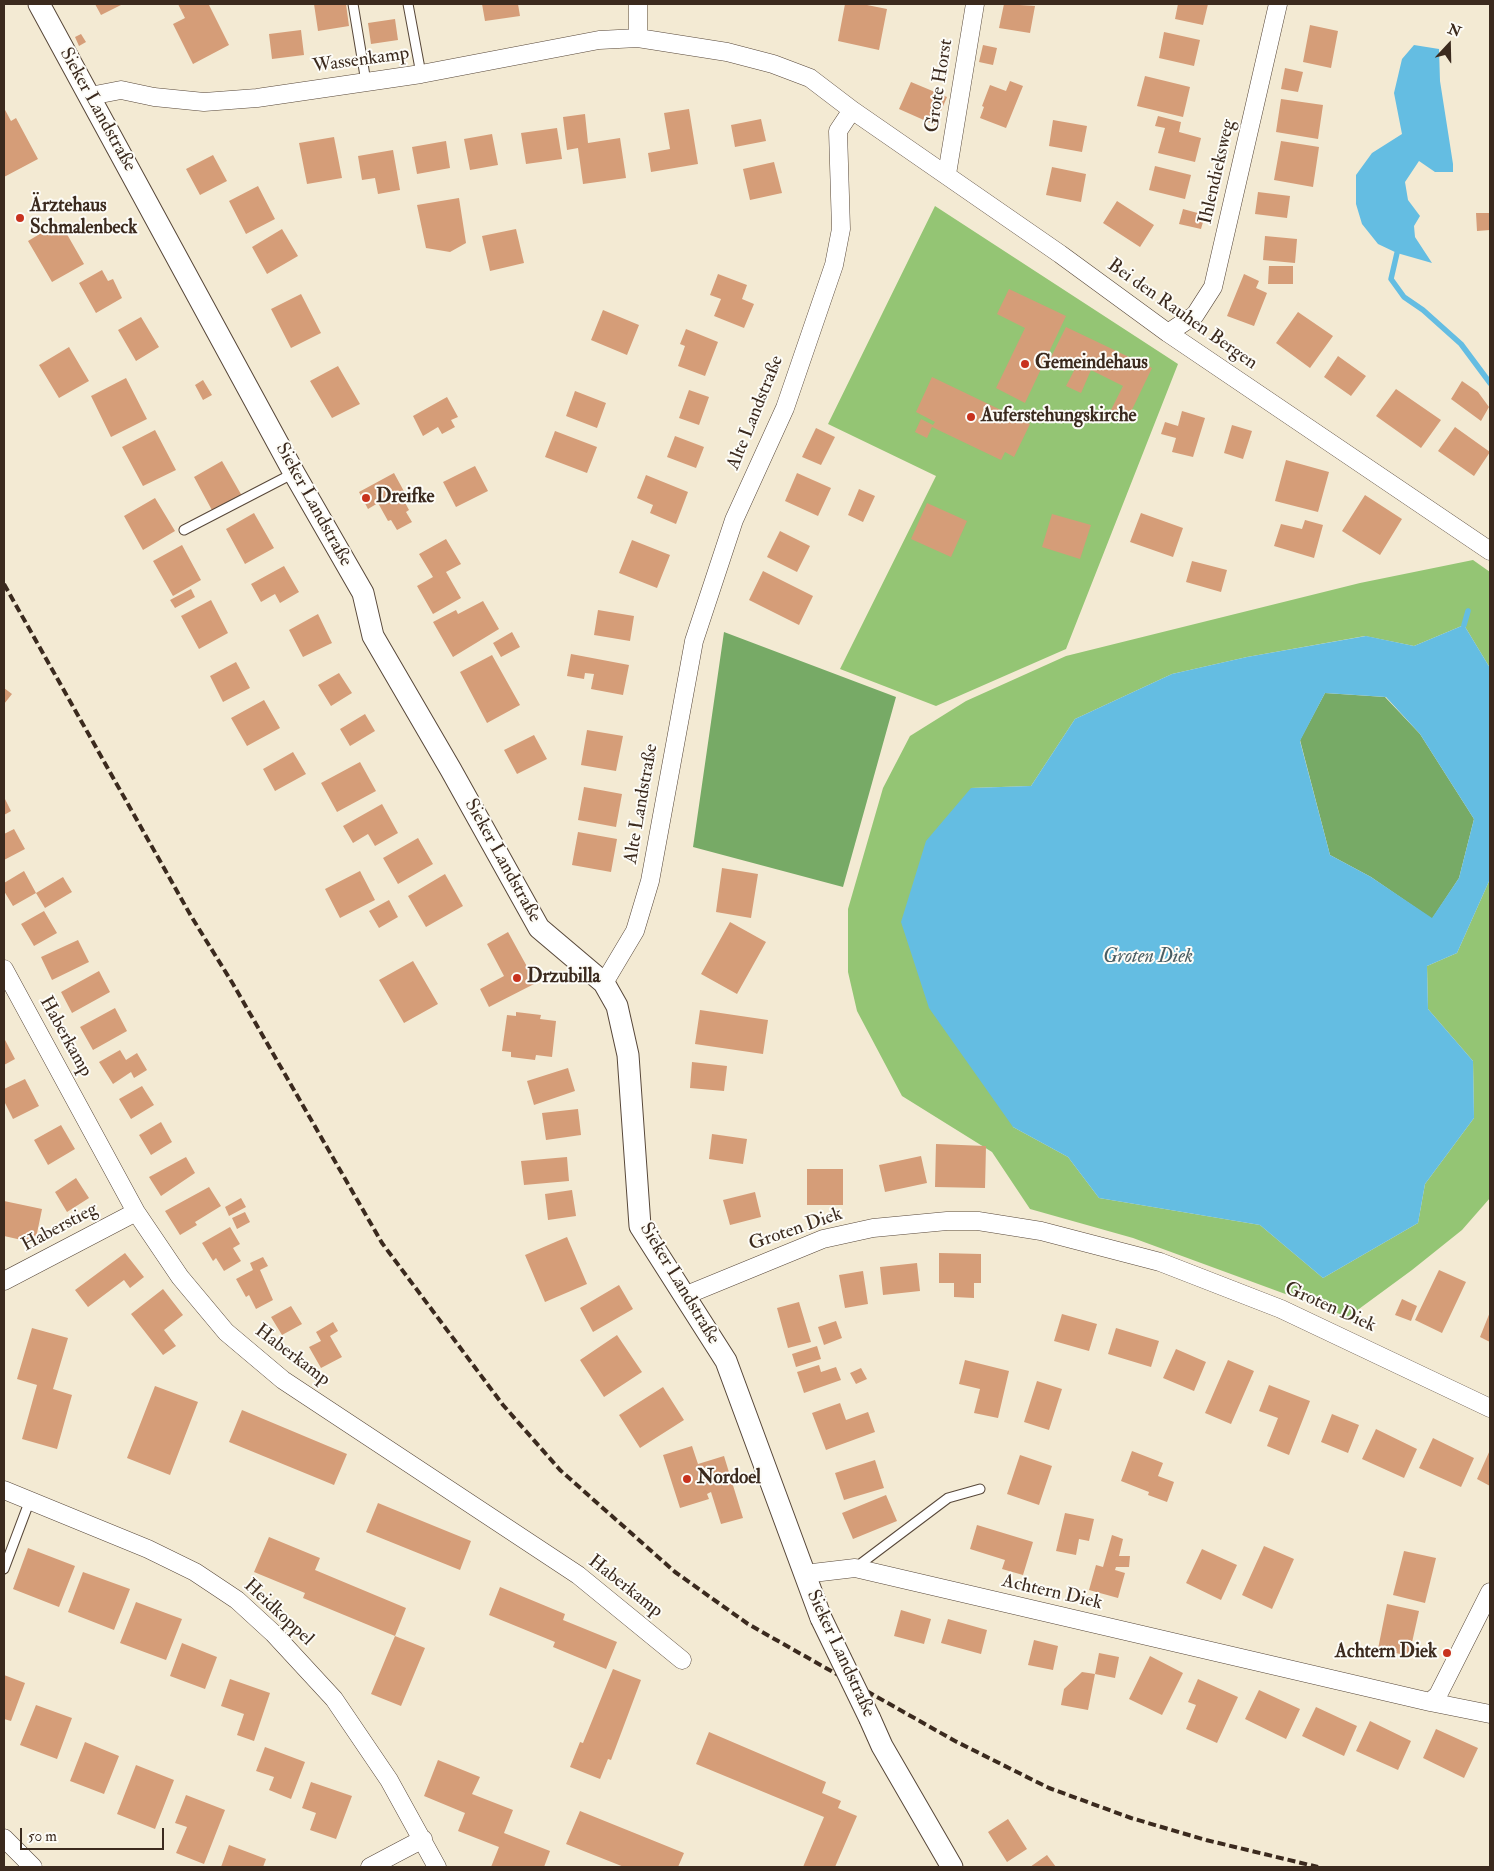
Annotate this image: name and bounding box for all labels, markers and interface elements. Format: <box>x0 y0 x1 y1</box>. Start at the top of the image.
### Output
north arrow <box>1424 20 1474 70</box>
text: N <box>1446 20 1463 41</box>
street label: Grote Horst <box>921 38 959 134</box>
street label: Wassenkamp <box>311 43 411 79</box>
street label: Sieker Landstraße <box>54 44 140 176</box>
street label: Ihlendieksweg <box>1195 117 1241 227</box>
place label: Ärztehaus Schmalenbeck <box>30 196 137 240</box>
marker: Ärztehaus Schmalenbeck <box>14 212 26 224</box>
street label: Bei den Rauhen Bergen <box>1103 255 1261 375</box>
street label: Alte Landstraße <box>723 352 789 474</box>
place label: Gemeindehaus <box>1035 353 1148 375</box>
marker: Gemeindehaus <box>1019 358 1031 370</box>
place label: Auferstehungskirche <box>981 406 1137 428</box>
marker: Auferstehungskirche <box>965 411 977 423</box>
street label: Sieker Landstraße <box>270 439 356 571</box>
place label: Dreifke <box>376 487 434 509</box>
marker: Dreifke <box>360 492 372 504</box>
street label: Alte Landstraße <box>620 742 664 866</box>
street label: Sieker Landstraße <box>459 795 545 927</box>
water label: Groten Diek <box>1103 946 1193 970</box>
place label: Drzubilla <box>527 967 600 989</box>
marker: Drzubilla <box>511 972 523 984</box>
street label: Haberkamp <box>34 993 96 1081</box>
street label: Haberstieg <box>18 1199 102 1257</box>
street label: Groten Diek <box>746 1203 846 1257</box>
street label: Sieker Landstraße <box>634 1219 724 1349</box>
street label: Groten Diek <box>1281 1278 1379 1338</box>
street label: Haberkamp <box>250 1320 334 1392</box>
place label: Nordoel <box>697 1468 761 1490</box>
marker: Nordoel <box>681 1473 693 1485</box>
street label: Haberkamp <box>583 1551 667 1623</box>
street label: Achtern Diek <box>1000 1570 1104 1616</box>
street label: Heidkoppel <box>238 1575 318 1651</box>
street label: Sieker Landstraße <box>801 1587 879 1721</box>
place label: Achtern Diek <box>1335 1642 1437 1664</box>
marker: Achtern Diek <box>1441 1647 1453 1659</box>
scale bar <box>22 1818 166 1850</box>
text: 50 m <box>28 1827 57 1846</box>

